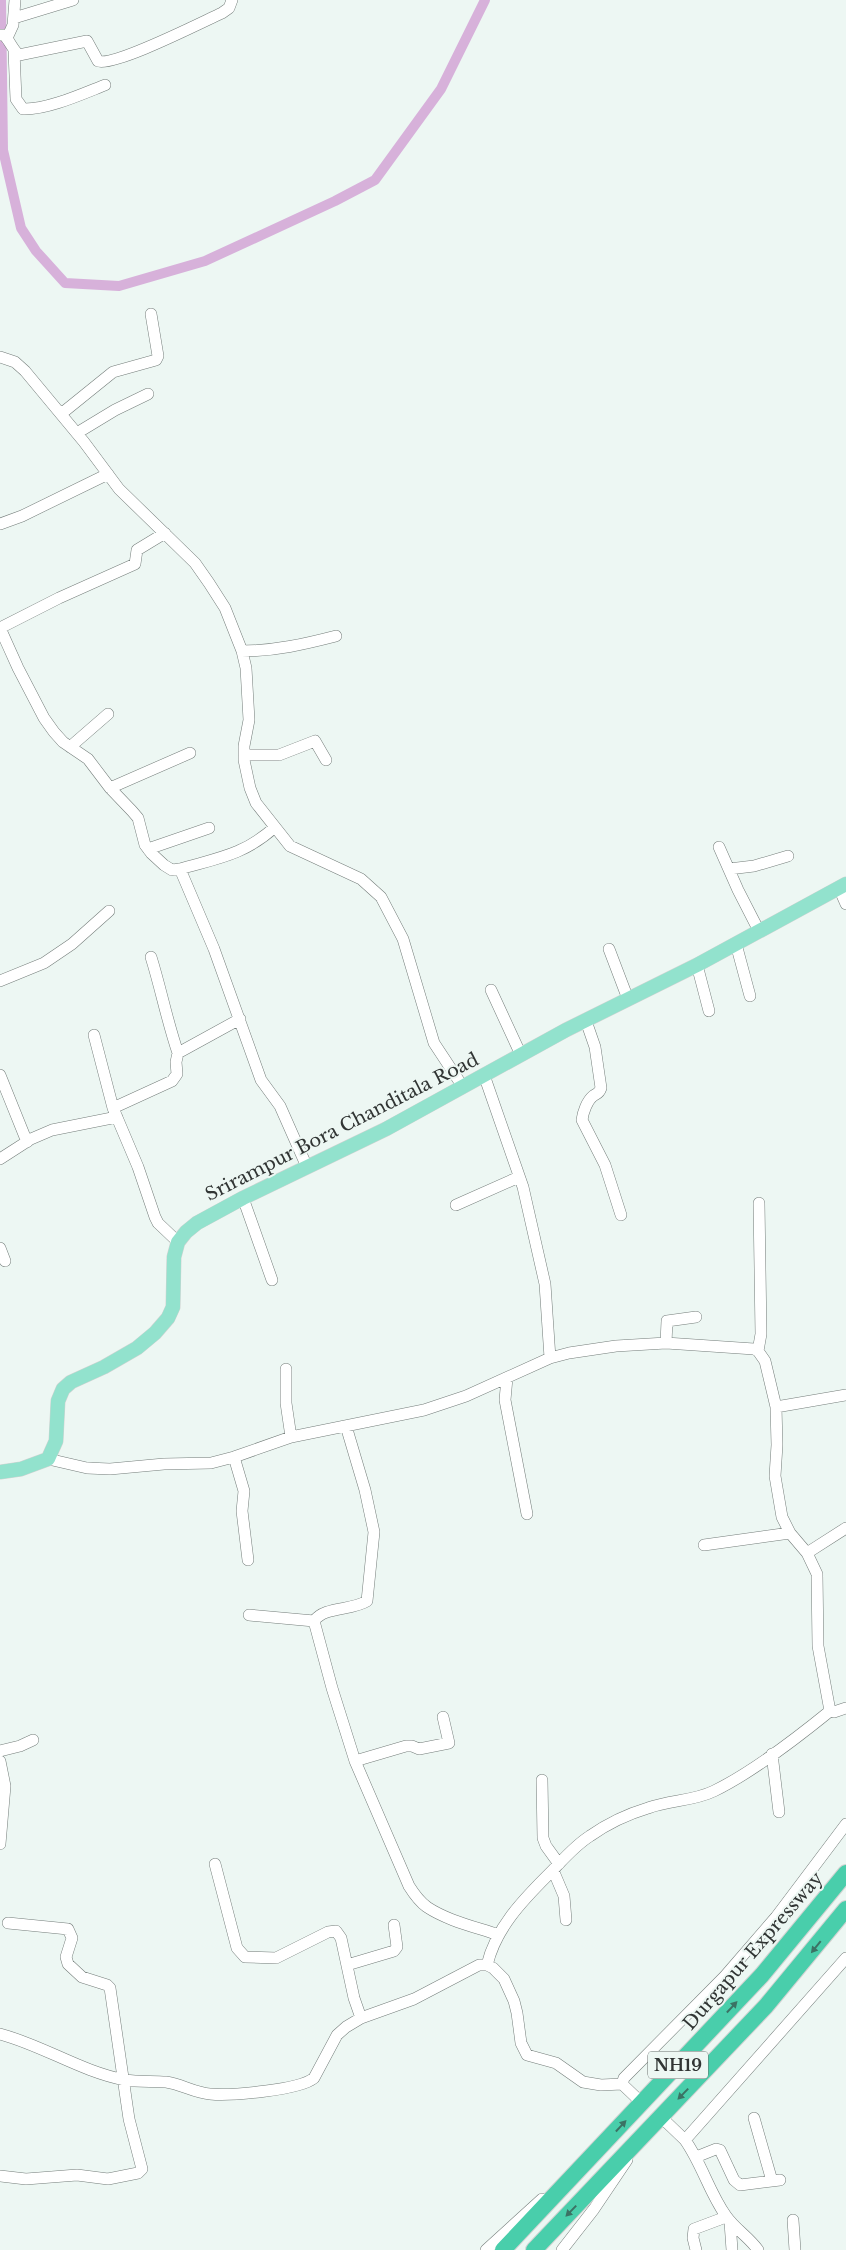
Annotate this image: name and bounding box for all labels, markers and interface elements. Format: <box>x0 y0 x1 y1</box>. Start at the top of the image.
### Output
street label: Srirampur Bora Chanditala Road <box>202 1048 482 1206</box>
street label: Durgapur Expressway <box>678 1867 828 2035</box>
one-way arrow <box>810 1940 821 1953</box>
one-way arrow <box>726 2002 738 2014</box>
road number: NH19 <box>648 2052 708 2078</box>
one-way arrow <box>677 2087 689 2099</box>
one-way arrow <box>615 2120 627 2132</box>
one-way arrow <box>565 2205 577 2217</box>

